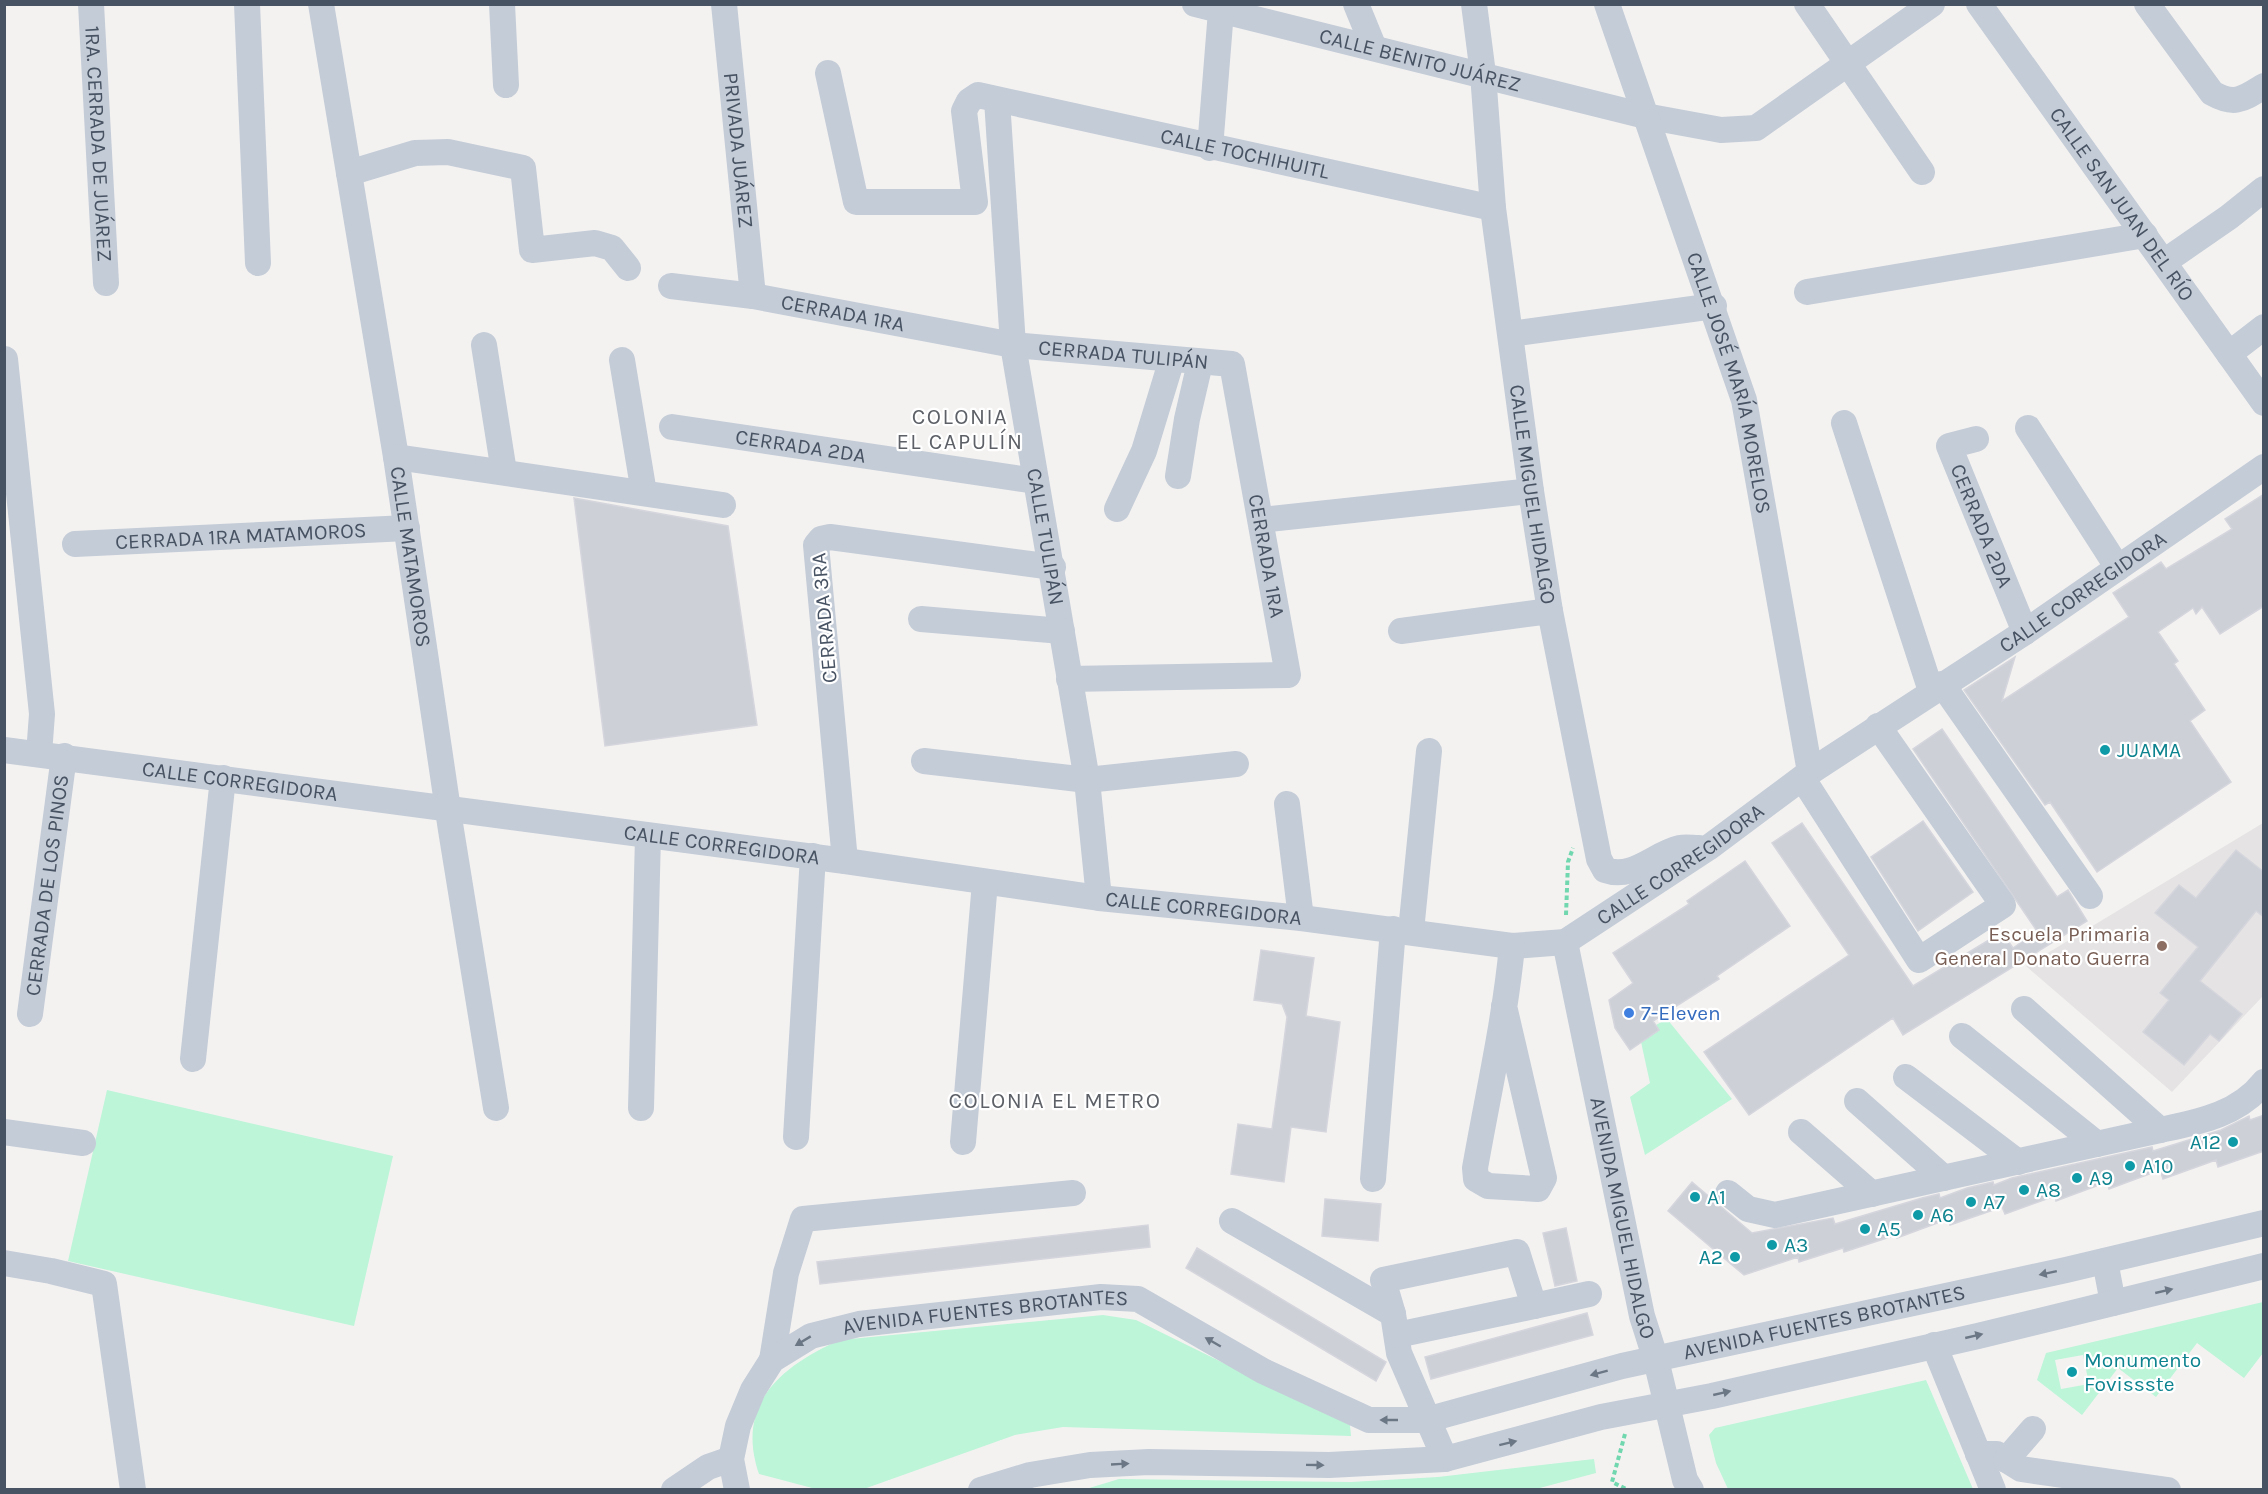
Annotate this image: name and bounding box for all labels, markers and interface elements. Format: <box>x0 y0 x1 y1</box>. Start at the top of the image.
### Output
street label: CALLE BENITO JUÁREZ <box>1317 23 1523 97</box>
street label: 1RA. CERRADA DE JUÁREZ <box>80 25 117 262</box>
street label: PRIVADA JUÁREZ <box>719 71 758 229</box>
street label: CALLE SAN JUAN DEL RÍO <box>2045 103 2199 306</box>
street label: CALLE TOCHIHUITL <box>1158 123 1332 184</box>
street label: CALLE JOSÉ MARÍA MORELOS <box>1682 249 1776 516</box>
street label: CERRADA 1RA <box>779 290 907 336</box>
street label: CERRADA TULIPÁN <box>1037 335 1209 374</box>
street label: CALLE MIGUEL HIDALGO <box>1505 383 1561 606</box>
district label: COLONIA EL CAPULÍN <box>896 404 1024 455</box>
street label: CERRADA 2DA <box>734 425 867 468</box>
street label: CERRADA 2DA <box>1946 460 2018 591</box>
street label: CALLE MATAMOROS <box>386 465 436 649</box>
street label: CALLE TULIPÁN <box>1022 466 1069 607</box>
street label: CERRADA 1RA <box>1244 492 1289 620</box>
street label: CERRADA 1RA MATAMOROS <box>115 518 367 554</box>
street label: CALLE CORREGIDORA <box>1995 526 2171 658</box>
street label: CERRADA 3RA <box>806 552 842 684</box>
place label: JUAMA <box>2117 738 2181 762</box>
marker: JUAMA <box>2098 743 2112 757</box>
street label: CALLE CORREGIDORA <box>141 756 339 806</box>
street label: CERRADA DE LOS PINOS <box>20 773 73 997</box>
street label: CALLE CORREGIDORA <box>1592 799 1769 930</box>
street label: CALLE CORREGIDORA <box>622 820 821 870</box>
street label: CALLE CORREGIDORA <box>1104 887 1303 930</box>
place label: Escuela Primaria General Donato Guerra <box>1935 922 2150 970</box>
marker: Escuela Primaria General Donato Guerra <box>2155 939 2169 953</box>
place label: 7-Eleven <box>1641 1001 1721 1025</box>
marker: 7-Eleven <box>1622 1006 1636 1020</box>
district label: COLONIA EL METRO <box>949 1088 1161 1114</box>
street label: AVENIDA MIGUEL HIDALGO <box>1585 1095 1661 1342</box>
place label: A12 <box>2190 1130 2221 1154</box>
marker: A12 <box>2226 1135 2240 1149</box>
place label: A10 <box>2142 1154 2173 1178</box>
marker: A10 <box>2123 1159 2137 1173</box>
place label: A9 <box>2089 1166 2113 1190</box>
marker: A9 <box>2070 1171 2084 1185</box>
place label: A8 <box>2036 1178 2061 1202</box>
marker: A8 <box>2017 1183 2031 1197</box>
place label: A1 <box>1707 1185 1726 1209</box>
marker: A1 <box>1688 1190 1702 1204</box>
place label: A7 <box>1983 1190 2005 1214</box>
marker: A7 <box>1964 1195 1978 1209</box>
place label: A6 <box>1930 1203 1954 1227</box>
marker: A6 <box>1911 1208 1925 1222</box>
place label: A5 <box>1877 1217 1901 1241</box>
marker: A5 <box>1858 1222 1872 1236</box>
place label: A3 <box>1784 1233 1808 1257</box>
marker: A3 <box>1765 1238 1779 1252</box>
place label: A2 <box>1699 1245 1723 1269</box>
marker: A2 <box>1728 1250 1742 1264</box>
one-way arrow <box>2039 1269 2058 1279</box>
street label: AVENIDA FUENTES BROTANTES <box>1681 1280 1968 1364</box>
street label: AVENIDA FUENTES BROTANTES <box>840 1285 1129 1340</box>
one-way arrow <box>2154 1285 2173 1295</box>
one-way arrow <box>1965 1331 1983 1341</box>
one-way arrow <box>794 1336 811 1346</box>
one-way arrow <box>1205 1337 1221 1348</box>
place label: Monumento Fovissste <box>2084 1348 2201 1396</box>
marker: Monumento Fovissste <box>2065 1365 2079 1379</box>
one-way arrow <box>1590 1368 1608 1378</box>
one-way arrow <box>1713 1388 1732 1398</box>
one-way arrow <box>1380 1415 1399 1425</box>
one-way arrow <box>1499 1437 1517 1447</box>
one-way arrow <box>1111 1459 1130 1468</box>
one-way arrow <box>1306 1460 1325 1470</box>

